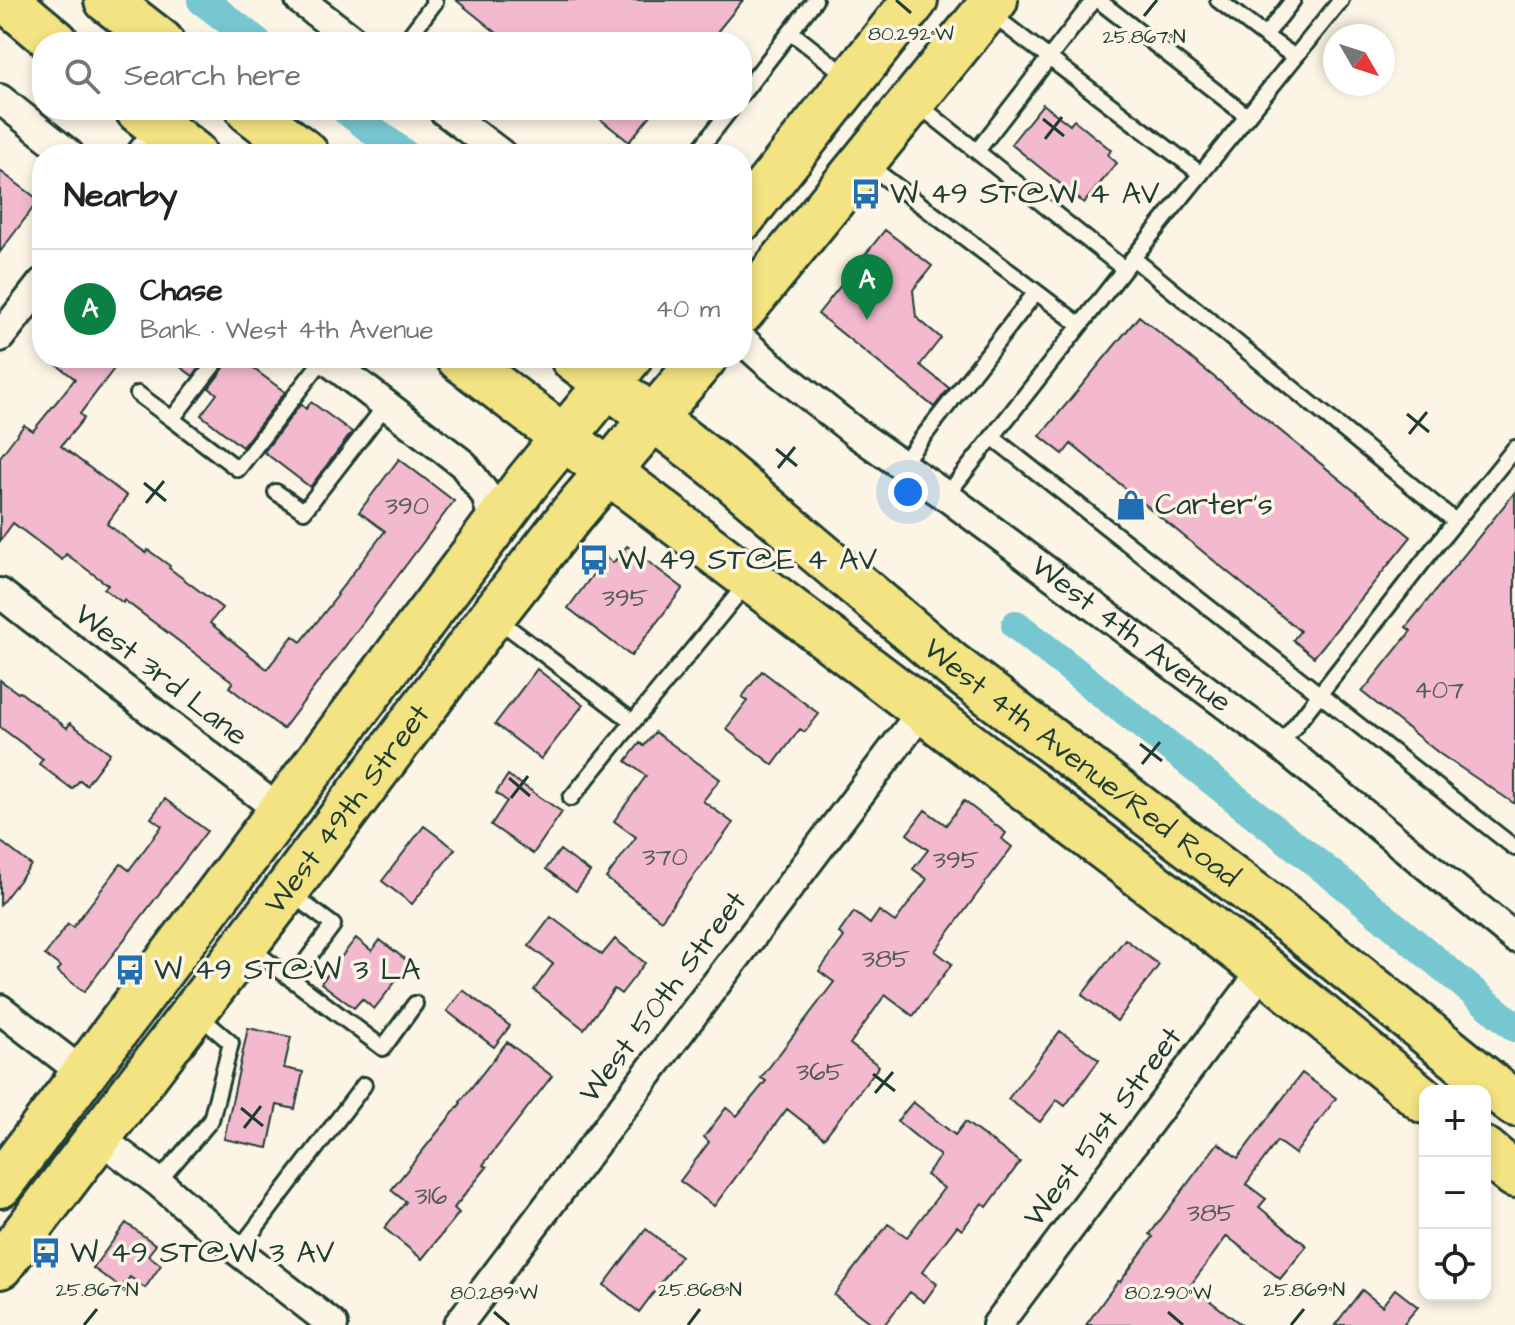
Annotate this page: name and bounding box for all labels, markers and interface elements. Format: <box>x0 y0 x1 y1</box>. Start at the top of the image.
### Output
text: 80.292°W <box>868 20 954 48</box>
text: 25.867°N <box>1102 23 1186 51</box>
north arrow <box>1323 24 1395 96</box>
search box <box>32 32 752 120</box>
icon: search <box>60 54 104 98</box>
text: Search here <box>124 55 301 97</box>
text: Nearby <box>64 172 178 220</box>
place label: W 49 ST@W 4 AV <box>890 173 1160 215</box>
bus stop icon: W 49 ST@W 4 AV <box>849 177 883 211</box>
pin: A <box>841 254 893 320</box>
text: Chase <box>140 270 223 312</box>
text: A <box>82 291 98 327</box>
text: 40 m <box>655 291 720 327</box>
text: Bank · West 4th Avenue <box>140 312 434 348</box>
your location <box>888 472 928 512</box>
place label: Carter's <box>1155 484 1273 526</box>
house number: 390 <box>385 488 429 524</box>
shop icon: Carter's <box>1114 488 1148 522</box>
place label: W 49 ST@E 4 AV <box>618 539 877 581</box>
bus stop icon: W 49 ST@E 4 AV <box>577 543 611 577</box>
street label: West 4th Avenue <box>1022 545 1240 723</box>
house number: 395 <box>602 580 648 616</box>
street label: West 3rd Lane <box>65 594 257 756</box>
street label: West 4th Avenue/Red Road <box>914 628 1248 897</box>
house number: 407 <box>1414 672 1464 708</box>
street label: West 49th Street <box>255 695 440 923</box>
house number: 370 <box>642 839 688 875</box>
house number: 395 <box>933 842 979 878</box>
street label: West 50th Street <box>569 882 757 1112</box>
house number: 385 <box>862 941 910 977</box>
place label: W 49 ST@W 3 LA <box>154 949 420 991</box>
bus stop icon: W 49 ST@W 3 LA <box>113 953 147 987</box>
street label: West 51st Street <box>1014 1018 1192 1236</box>
house number: 365 <box>796 1054 844 1090</box>
map controls <box>1419 1085 1491 1301</box>
button: + <box>1419 1085 1491 1157</box>
button: − <box>1419 1157 1491 1229</box>
house number: 316 <box>415 1178 447 1214</box>
house number: 385 <box>1187 1195 1235 1231</box>
button: locate <box>1419 1229 1491 1301</box>
place label: W 49 ST@W 3 AV <box>70 1232 335 1274</box>
bus stop icon: W 49 ST@W 3 AV <box>29 1236 63 1270</box>
text: 25.867°N <box>55 1276 139 1304</box>
text: 25.868°N <box>658 1276 742 1304</box>
text: 25.869°N <box>1263 1276 1345 1304</box>
text: 80.289°W <box>450 1279 538 1307</box>
text: 80.290°W <box>1124 1279 1212 1307</box>

